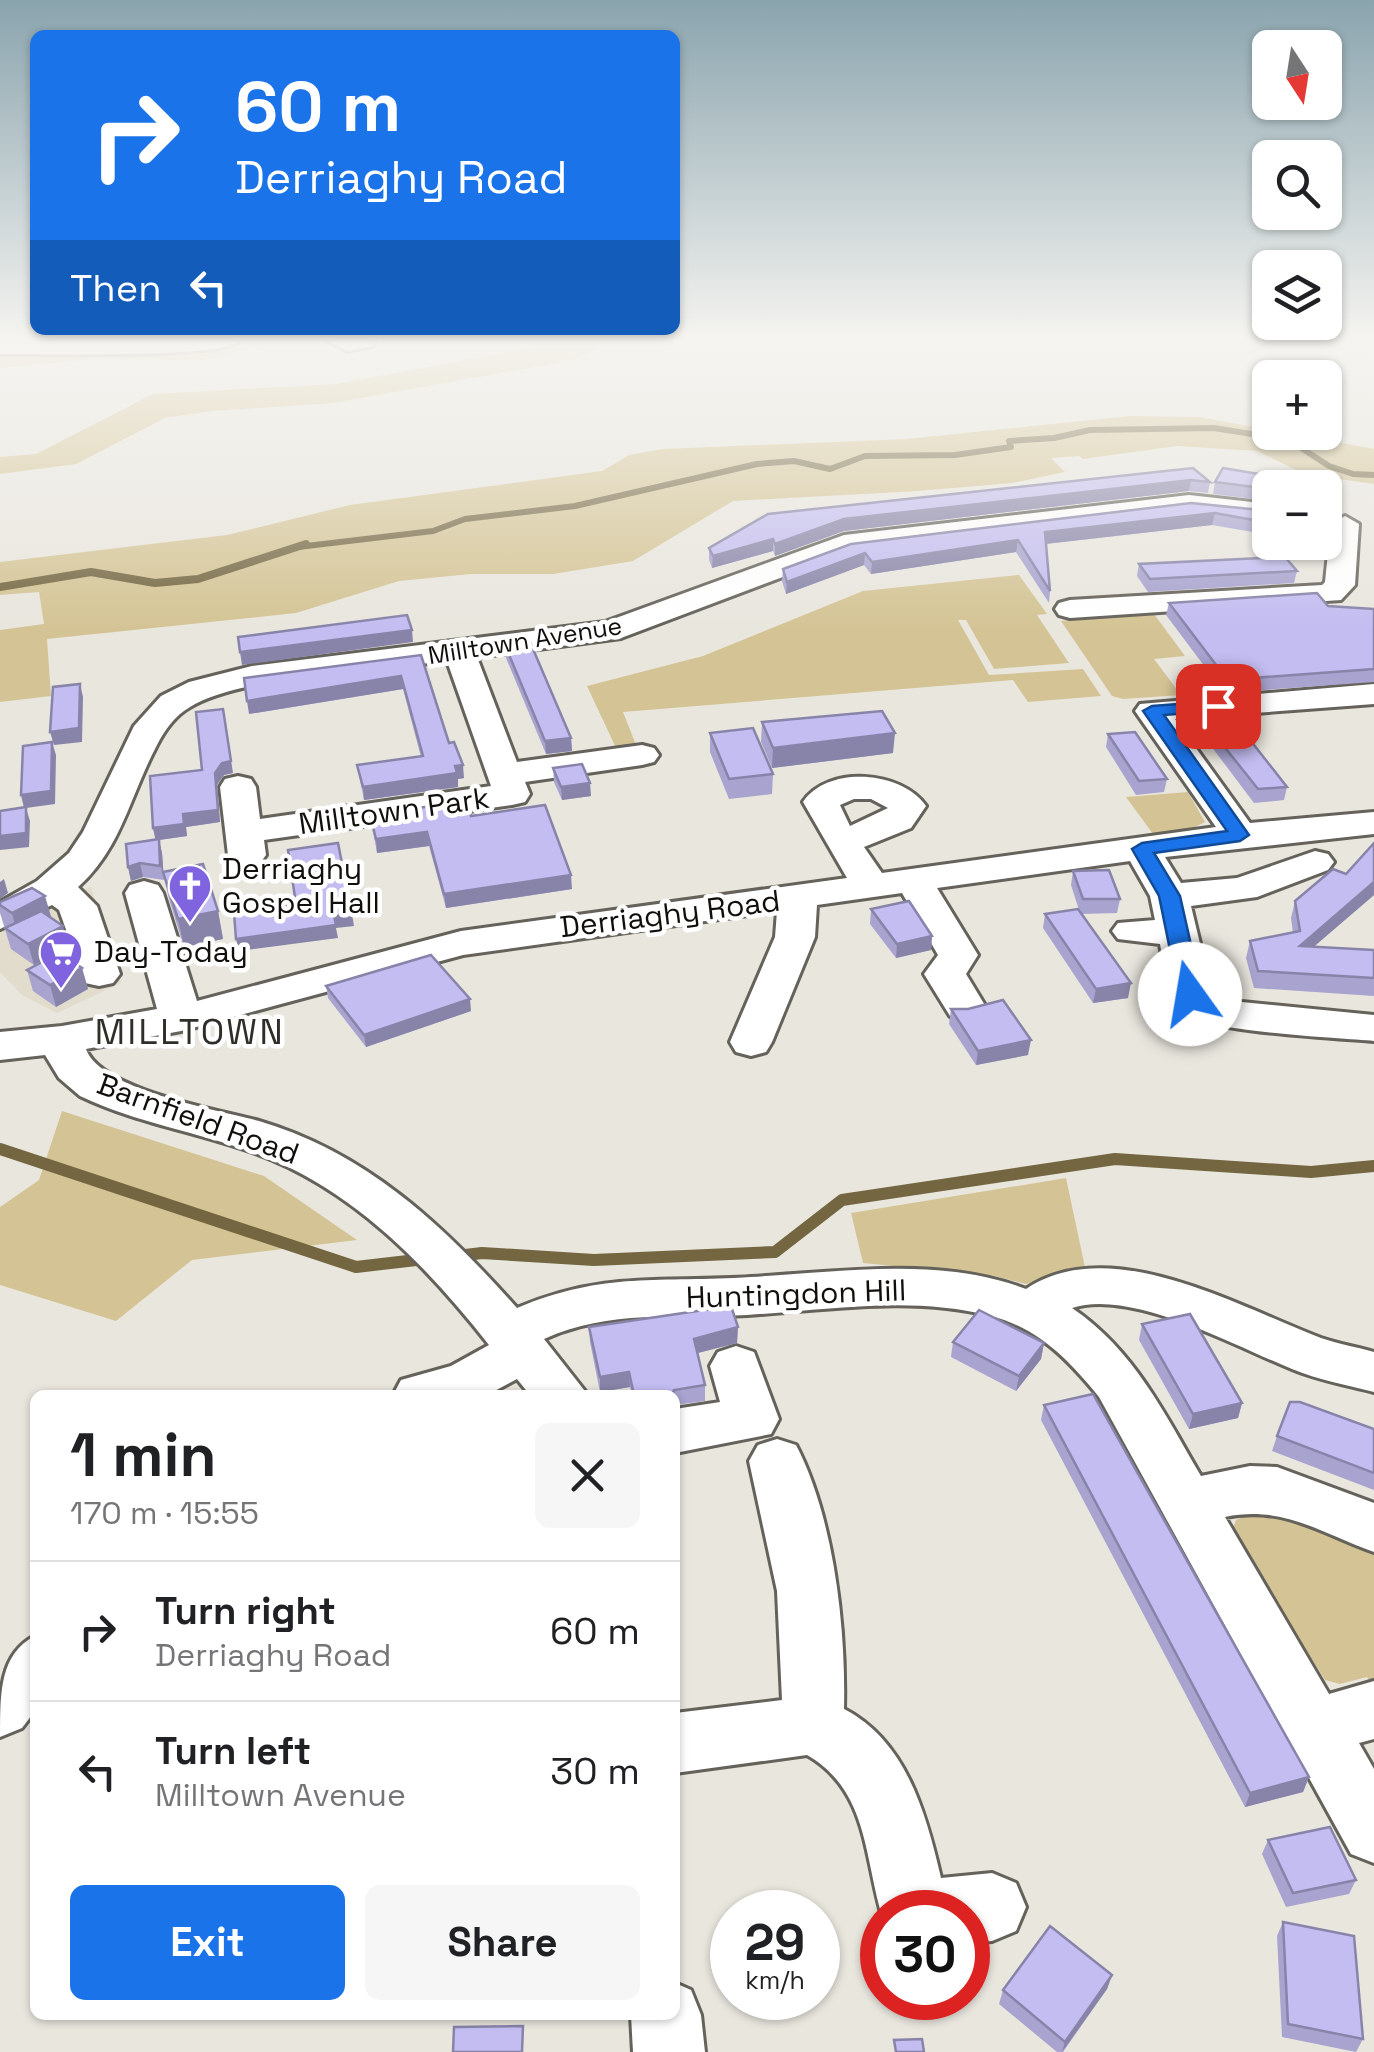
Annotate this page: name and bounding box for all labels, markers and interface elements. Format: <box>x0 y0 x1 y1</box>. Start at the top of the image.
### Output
north arrow <box>1252 30 1342 120</box>
map controls <box>1252 30 1342 560</box>
text: 60 m <box>235 62 401 151</box>
icon: right <box>70 70 200 200</box>
button: search <box>1252 140 1342 230</box>
text: Derriaghy Road <box>235 149 567 206</box>
button: layers <box>1252 250 1342 340</box>
icon: left <box>181 260 236 315</box>
text: Then <box>70 264 161 312</box>
button: + <box>1252 360 1342 450</box>
button: − <box>1252 470 1342 560</box>
street label: Milltown Avenue <box>426 609 624 671</box>
pin <box>1176 664 1261 749</box>
icon: arrive <box>1191 679 1246 734</box>
street label: Milltown Park <box>296 778 492 843</box>
place label: Derriaghy Gospel Hall <box>222 849 380 922</box>
church icon: Derriaghy Gospel Hall <box>167 863 213 924</box>
street label: Derriaghy Road <box>558 881 782 946</box>
supermarket icon: Day-Today <box>38 929 84 990</box>
place label: Day-Today <box>94 932 248 971</box>
position arrow <box>1138 942 1242 1046</box>
district label: MILLTOWN <box>95 1010 285 1054</box>
street label: Barnfield Road <box>92 1064 304 1173</box>
street label: Huntingdon Hill <box>685 1270 907 1317</box>
text: 1 min <box>70 1417 217 1494</box>
button: close <box>535 1423 640 1528</box>
text: 170 m · 15:55 <box>70 1493 259 1533</box>
text: Turn right <box>155 1587 336 1635</box>
icon: right <box>70 1604 125 1659</box>
text: 60 m <box>550 1607 640 1655</box>
text: Derriaghy Road <box>155 1635 391 1675</box>
text: Turn left <box>155 1727 311 1775</box>
icon: left <box>70 1744 125 1799</box>
text: 30 m <box>550 1747 640 1795</box>
text: Milltown Avenue <box>155 1775 406 1815</box>
button: Exit <box>70 1885 345 2000</box>
button: Share <box>365 1885 640 2000</box>
speed limit sign: 30 <box>860 1890 990 2020</box>
text: 29 <box>745 1911 805 1975</box>
text: km/h <box>745 1964 805 1996</box>

